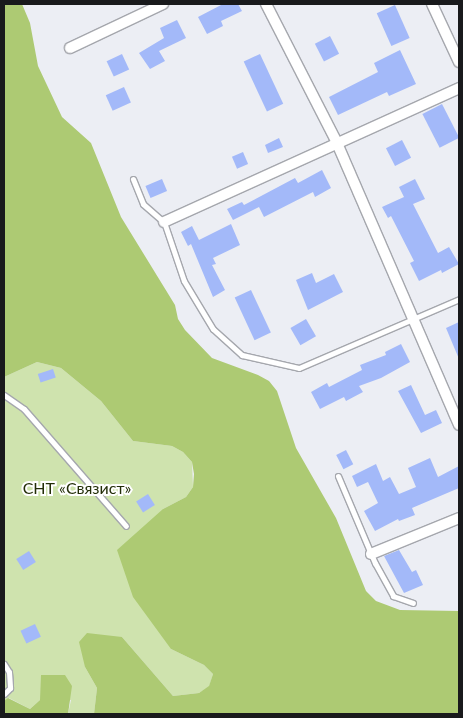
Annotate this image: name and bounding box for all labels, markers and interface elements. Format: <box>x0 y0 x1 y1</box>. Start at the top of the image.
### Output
park label: СНТ «Связист» <box>23 478 131 498</box>

